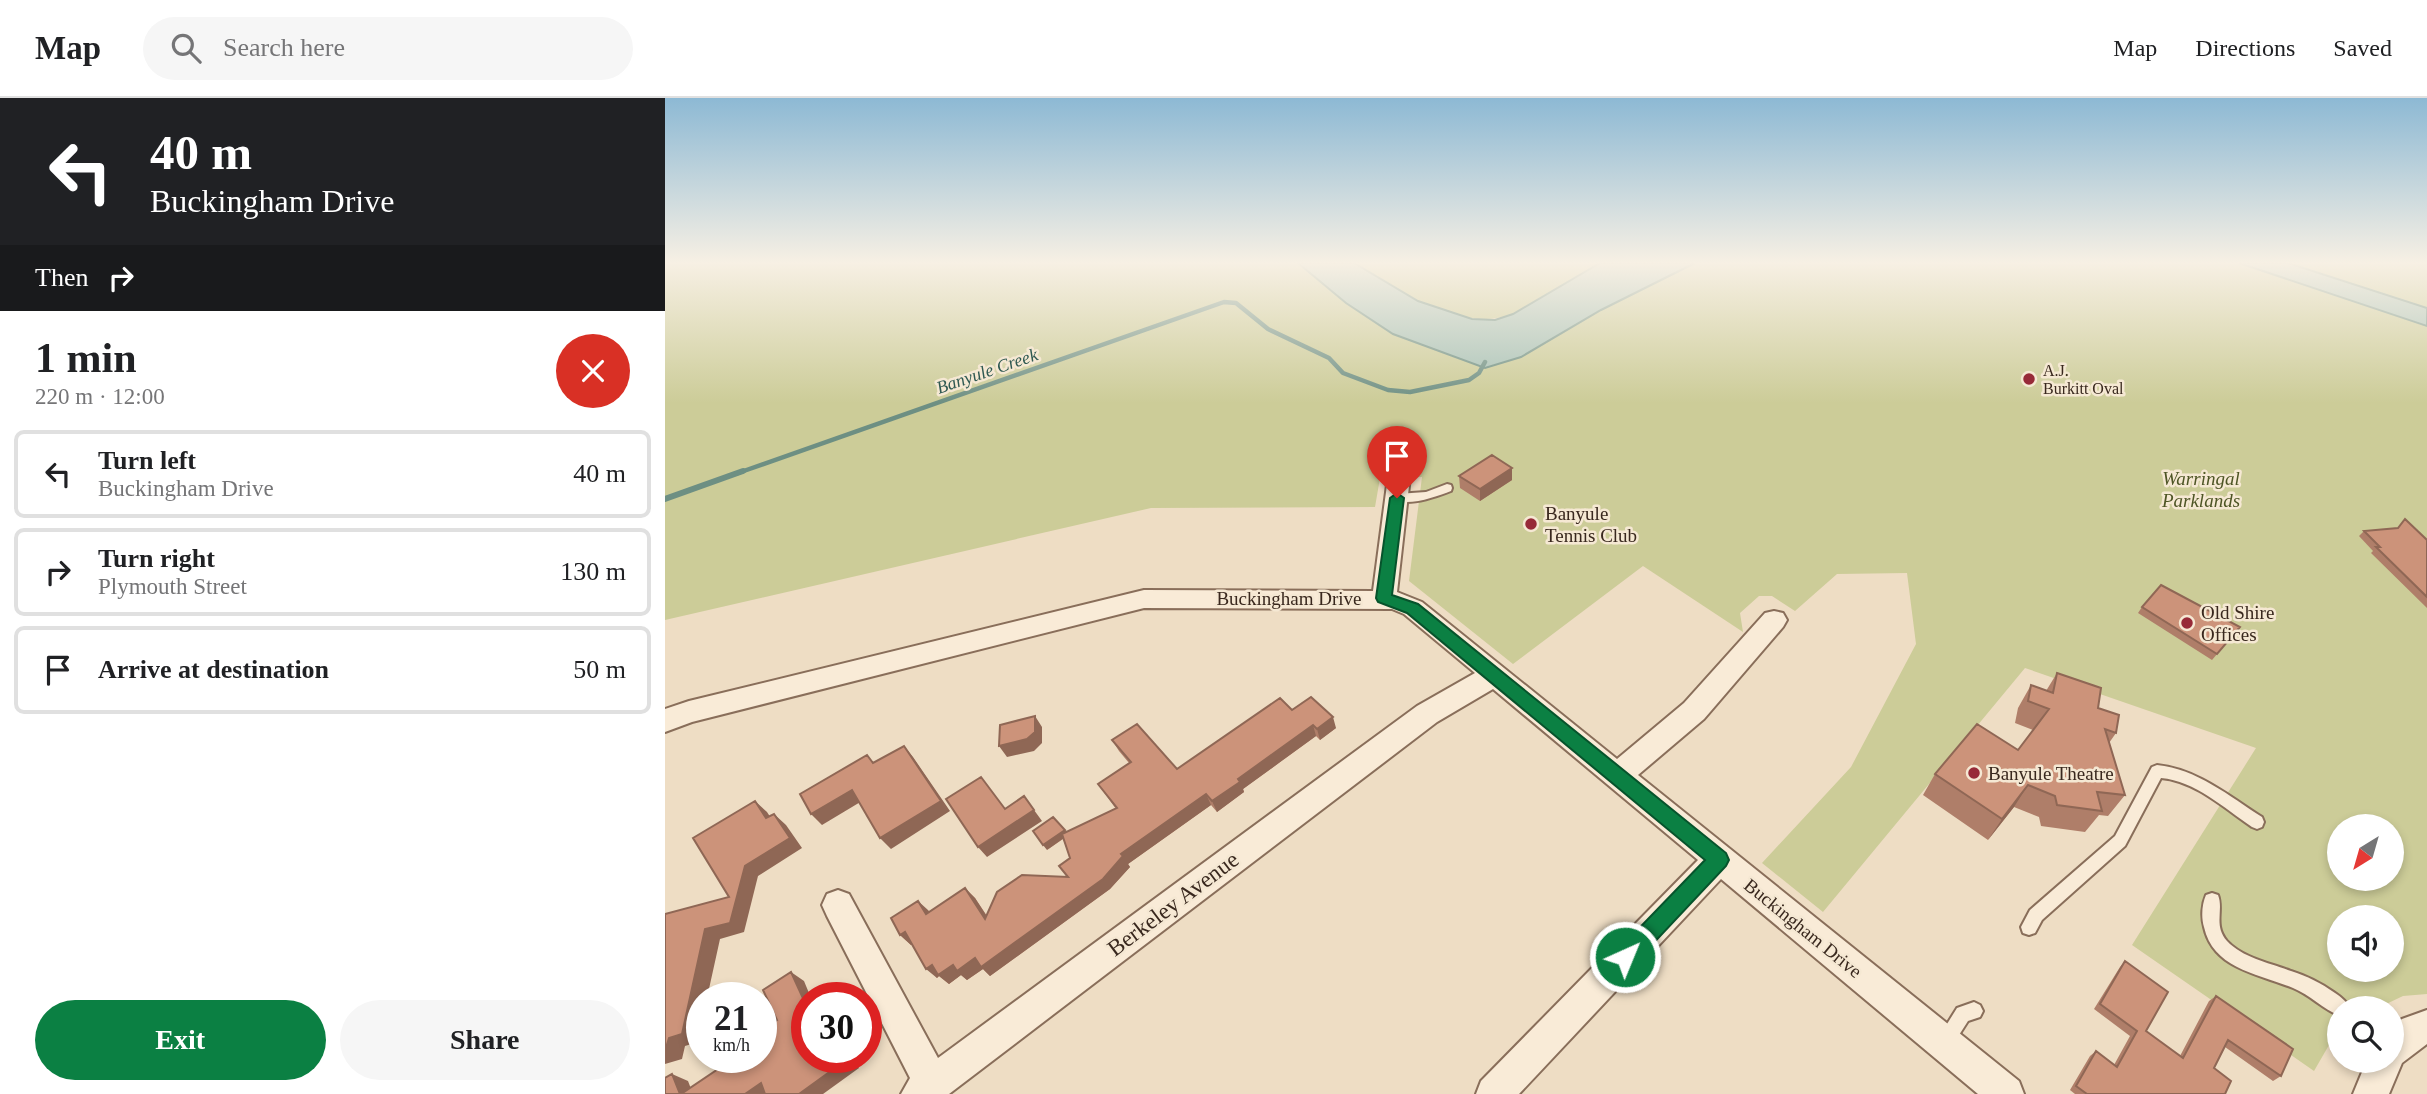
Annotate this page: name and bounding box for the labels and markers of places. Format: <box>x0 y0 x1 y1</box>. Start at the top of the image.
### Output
place label: A.J. Burkitt Oval <box>2043 362 2124 397</box>
marker: A.J. Burkitt Oval <box>2021 371 2037 387</box>
pin <box>1367 426 1427 498</box>
place label: Banyule Tennis Club <box>1545 503 1637 546</box>
marker: Banyule Tennis Club <box>1523 516 1539 532</box>
place label: Old Shire Offices <box>2201 602 2274 645</box>
marker: Old Shire Offices <box>2179 615 2195 631</box>
place label: Banyule Theatre <box>1988 763 2114 784</box>
marker: Banyule Theatre <box>1966 765 1982 781</box>

